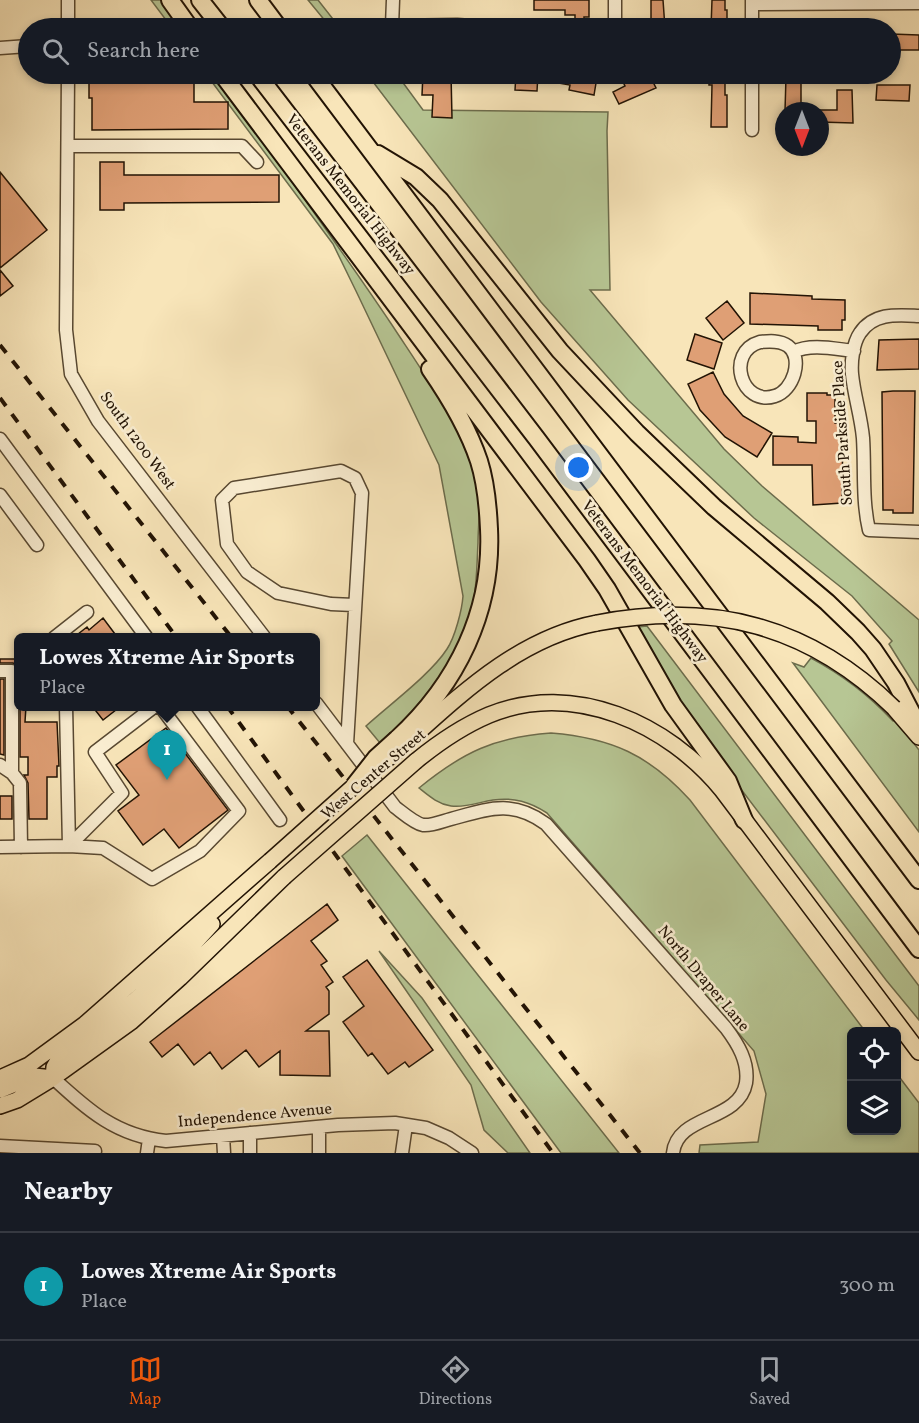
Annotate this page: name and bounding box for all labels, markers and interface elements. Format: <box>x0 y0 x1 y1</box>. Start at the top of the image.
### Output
search box <box>18 18 901 84</box>
icon: search <box>39 35 72 68</box>
text: Search here <box>87 36 200 67</box>
north arrow <box>775 102 829 156</box>
street label: Veterans Memorial Highway <box>280 110 420 280</box>
street label: South Parkside Place <box>827 360 859 506</box>
street label: South 1200 West <box>94 387 180 495</box>
your location <box>564 453 593 482</box>
street label: Veterans Memorial Highway <box>575 496 713 668</box>
popup <box>14 633 320 711</box>
text: Lowes Xtreme Air Sports <box>39 643 295 674</box>
text: Place <box>39 674 85 702</box>
street label: West Center Street <box>317 724 431 825</box>
pin: 1 <box>148 730 186 780</box>
street label: North Draper Lane <box>652 921 754 1037</box>
map controls <box>847 1027 901 1135</box>
button: locate <box>847 1027 901 1081</box>
button: layers <box>847 1081 901 1135</box>
street label: Independence Avenue <box>177 1098 333 1134</box>
text: Nearby <box>24 1174 113 1210</box>
text: Lowes Xtreme Air Sports <box>81 1257 336 1288</box>
text: 1 <box>39 1272 48 1300</box>
text: 300 m <box>839 1272 895 1300</box>
text: Place <box>81 1288 127 1316</box>
tab: Map <box>129 1353 162 1411</box>
tab: Directions <box>419 1353 492 1411</box>
tab: Saved <box>749 1353 790 1411</box>

